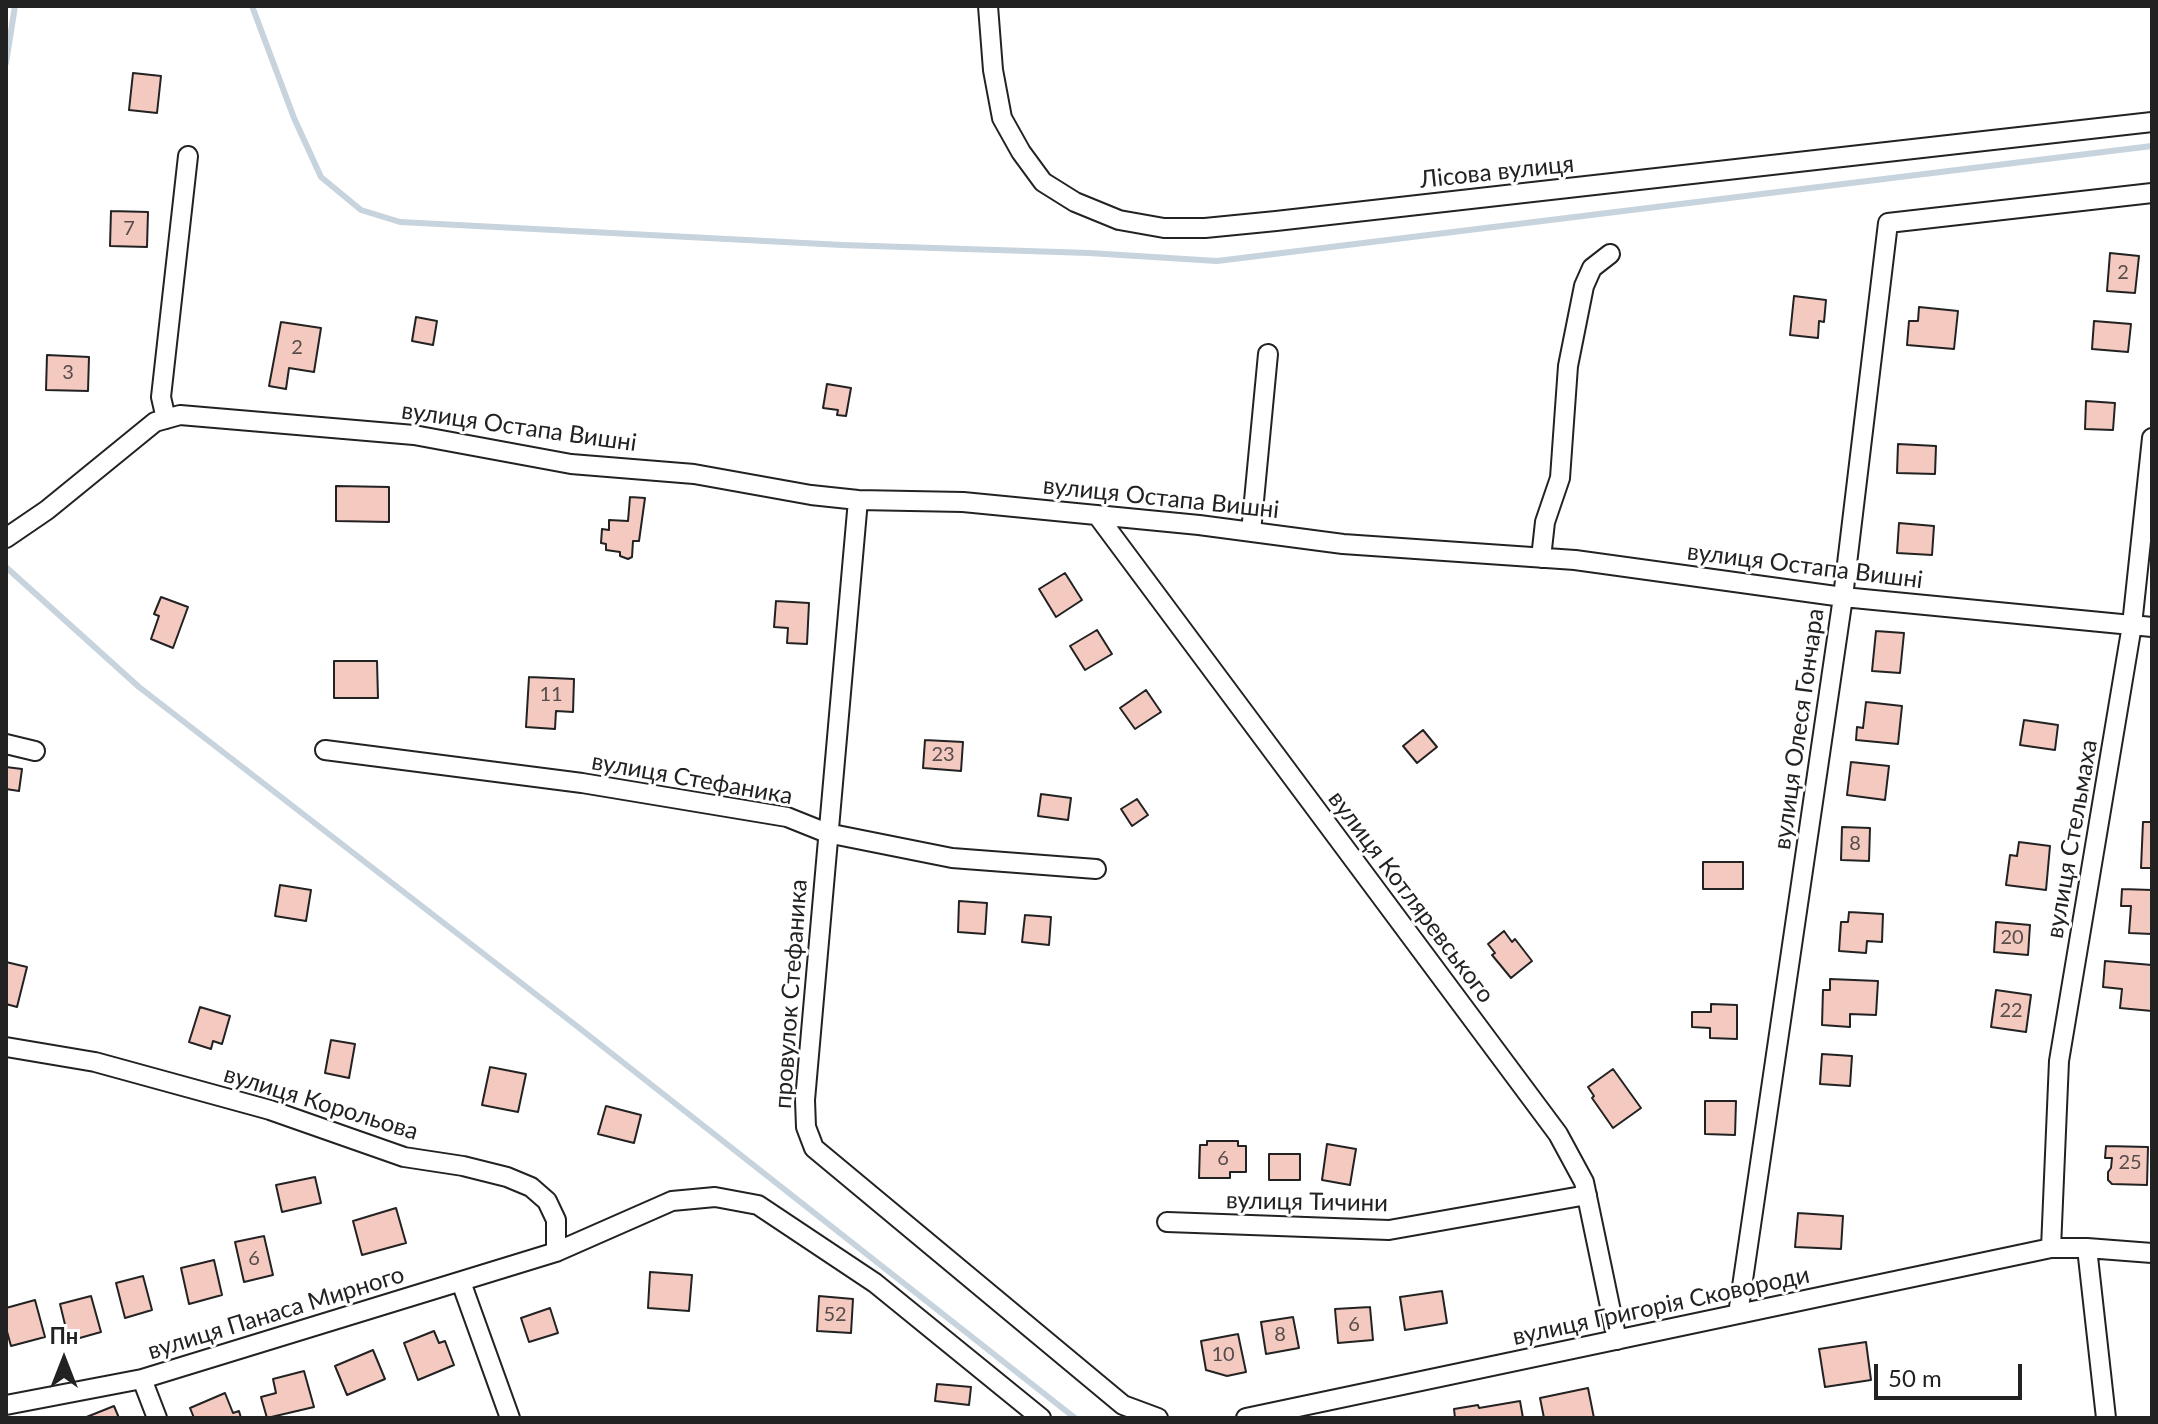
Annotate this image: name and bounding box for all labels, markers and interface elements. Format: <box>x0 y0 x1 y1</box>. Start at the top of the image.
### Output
street label: Лісова вулиця <box>1418 150 1576 194</box>
house number: 7 <box>123 217 135 241</box>
house number: 2 <box>2117 261 2129 285</box>
house number: 2 <box>291 336 303 360</box>
house number: 3 <box>62 361 74 385</box>
street label: вулиця Остапа Вишні <box>399 396 639 458</box>
street label: вулиця Остапа Вишні <box>1041 471 1281 525</box>
street label: вулиця Остапа Вишні <box>1685 537 1925 595</box>
street label: вулиця Олеся Гончара <box>1768 607 1830 851</box>
house number: 11 <box>539 683 563 707</box>
street label: вулиця Стельмаха <box>2040 737 2104 941</box>
house number: 23 <box>931 743 955 767</box>
street label: вулиця Стефаника <box>589 747 795 811</box>
street label: вулиця Котляревського <box>1322 785 1500 1009</box>
house number: 8 <box>1849 832 1861 856</box>
street label: провулок Стефаника <box>769 878 813 1110</box>
house number: 20 <box>2000 926 2024 950</box>
house number: 22 <box>1999 999 2023 1023</box>
street label: вулиця Корольова <box>220 1060 422 1146</box>
house number: 6 <box>1217 1147 1229 1171</box>
house number: 25 <box>2118 1151 2142 1175</box>
street label: вулиця Тичини <box>1226 1186 1388 1218</box>
house number: 6 <box>248 1247 260 1271</box>
street label: вулиця Панаса Мирного <box>144 1260 408 1366</box>
street label: вулиця Григорія Сковороди <box>1510 1260 1812 1352</box>
house number: 52 <box>823 1303 847 1327</box>
house number: 6 <box>1348 1313 1360 1337</box>
north arrow <box>24 1320 104 1400</box>
text: Пн <box>50 1322 78 1349</box>
house number: 8 <box>1274 1323 1286 1347</box>
house number: 10 <box>1211 1343 1235 1367</box>
scale bar <box>1878 1348 2026 1398</box>
text: 50 m <box>1888 1363 1942 1392</box>

